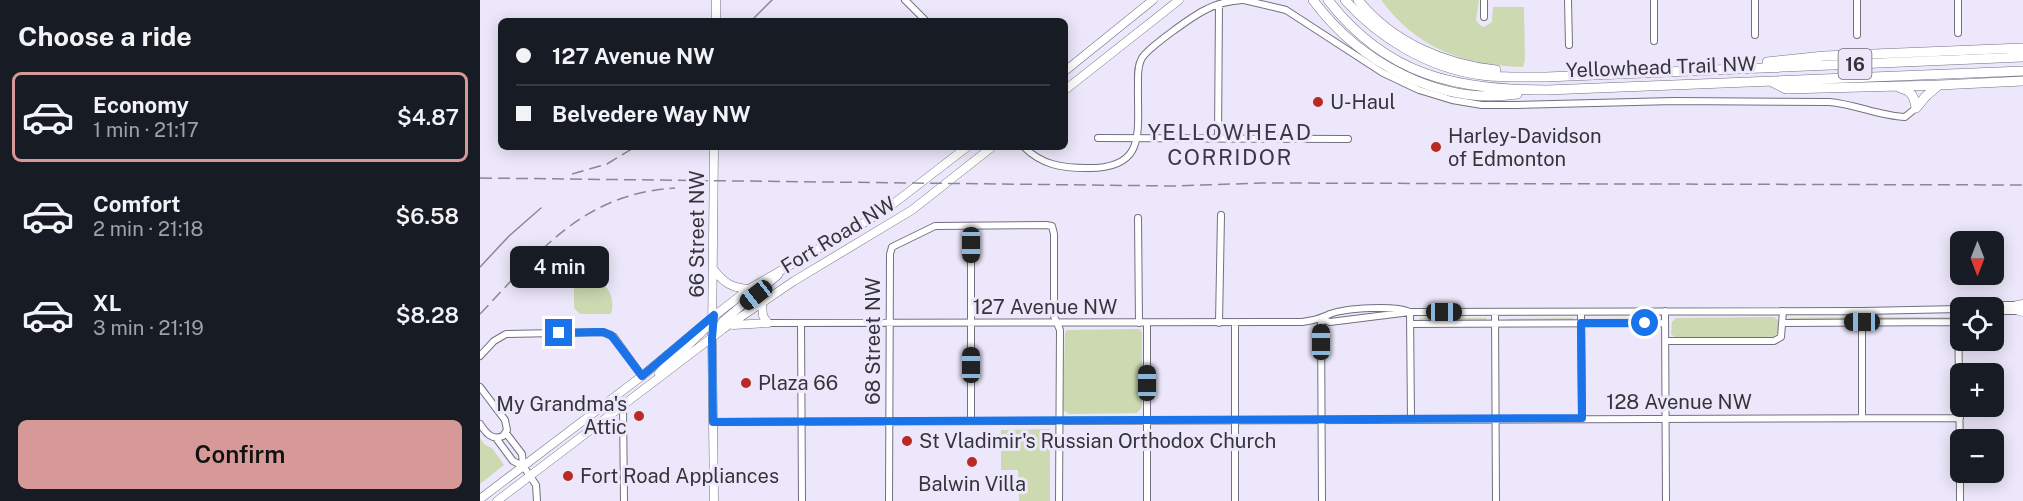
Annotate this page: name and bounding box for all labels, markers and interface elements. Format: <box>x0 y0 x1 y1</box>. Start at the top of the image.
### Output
text: Choose a ride <box>18 20 192 52</box>
text: 127 Avenue NW <box>552 43 715 69</box>
road number: 16 <box>1838 49 1872 79</box>
street label: Yellowhead Trail NW <box>1565 52 1757 82</box>
icon: car <box>21 90 75 144</box>
place label: U-Haul <box>1330 90 1396 114</box>
text: Economy <box>93 92 189 118</box>
marker: U-Haul <box>1311 95 1325 109</box>
text: Belvedere Way NW <box>552 101 751 127</box>
text: $4.87 <box>397 104 459 130</box>
text: 1 min · 21:17 <box>93 118 199 142</box>
district label: YELLOWHEAD CORRIDOR <box>1147 119 1313 170</box>
place label: Harley-Davidson of Edmonton <box>1448 124 1602 171</box>
marker: Harley-Davidson of Edmonton <box>1429 140 1443 154</box>
street label: 66 Street NW <box>685 170 709 298</box>
icon: car <box>21 189 75 243</box>
text: Comfort <box>93 191 180 217</box>
street label: Fort Road NW <box>776 191 900 279</box>
text: $6.58 <box>396 203 459 229</box>
text: 2 min · 21:18 <box>93 217 204 241</box>
car <box>962 227 980 263</box>
north arrow <box>1950 231 2004 285</box>
map controls <box>1950 231 2004 483</box>
callout: 4 min <box>509 246 608 288</box>
text: 4 min <box>533 255 586 279</box>
car <box>736 277 776 313</box>
street label: 68 Street NW <box>861 277 885 405</box>
icon: car <box>21 288 75 342</box>
text: XL <box>93 290 121 316</box>
street label: 127 Avenue NW <box>973 295 1117 319</box>
button: locate <box>1950 297 2004 351</box>
text: $8.28 <box>396 302 459 328</box>
car <box>1426 303 1462 321</box>
route start <box>1631 309 1658 336</box>
car <box>1844 313 1880 331</box>
text: 3 min · 21:19 <box>93 316 204 340</box>
route end <box>545 319 572 346</box>
car <box>1312 324 1330 360</box>
car <box>962 347 980 383</box>
button: + <box>1950 363 2004 417</box>
car <box>1138 365 1156 401</box>
place label: Plaza 66 <box>758 371 838 395</box>
marker: Plaza 66 <box>739 376 753 390</box>
street label: 128 Avenue NW <box>1606 390 1752 414</box>
place label: My Grandma's Attic <box>496 392 627 439</box>
marker: My Grandma's Attic <box>632 409 646 423</box>
button: Confirm <box>18 420 462 489</box>
place label: St Vladimir's Russian Orthodox Church <box>919 429 1276 453</box>
button: − <box>1950 429 2004 483</box>
marker: St Vladimir's Russian Orthodox Church <box>900 434 914 448</box>
marker: Balwin Villa <box>965 455 979 469</box>
place label: Fort Road Appliances <box>580 464 779 488</box>
marker: Fort Road Appliances <box>561 469 575 483</box>
place label: Balwin Villa <box>918 472 1026 496</box>

